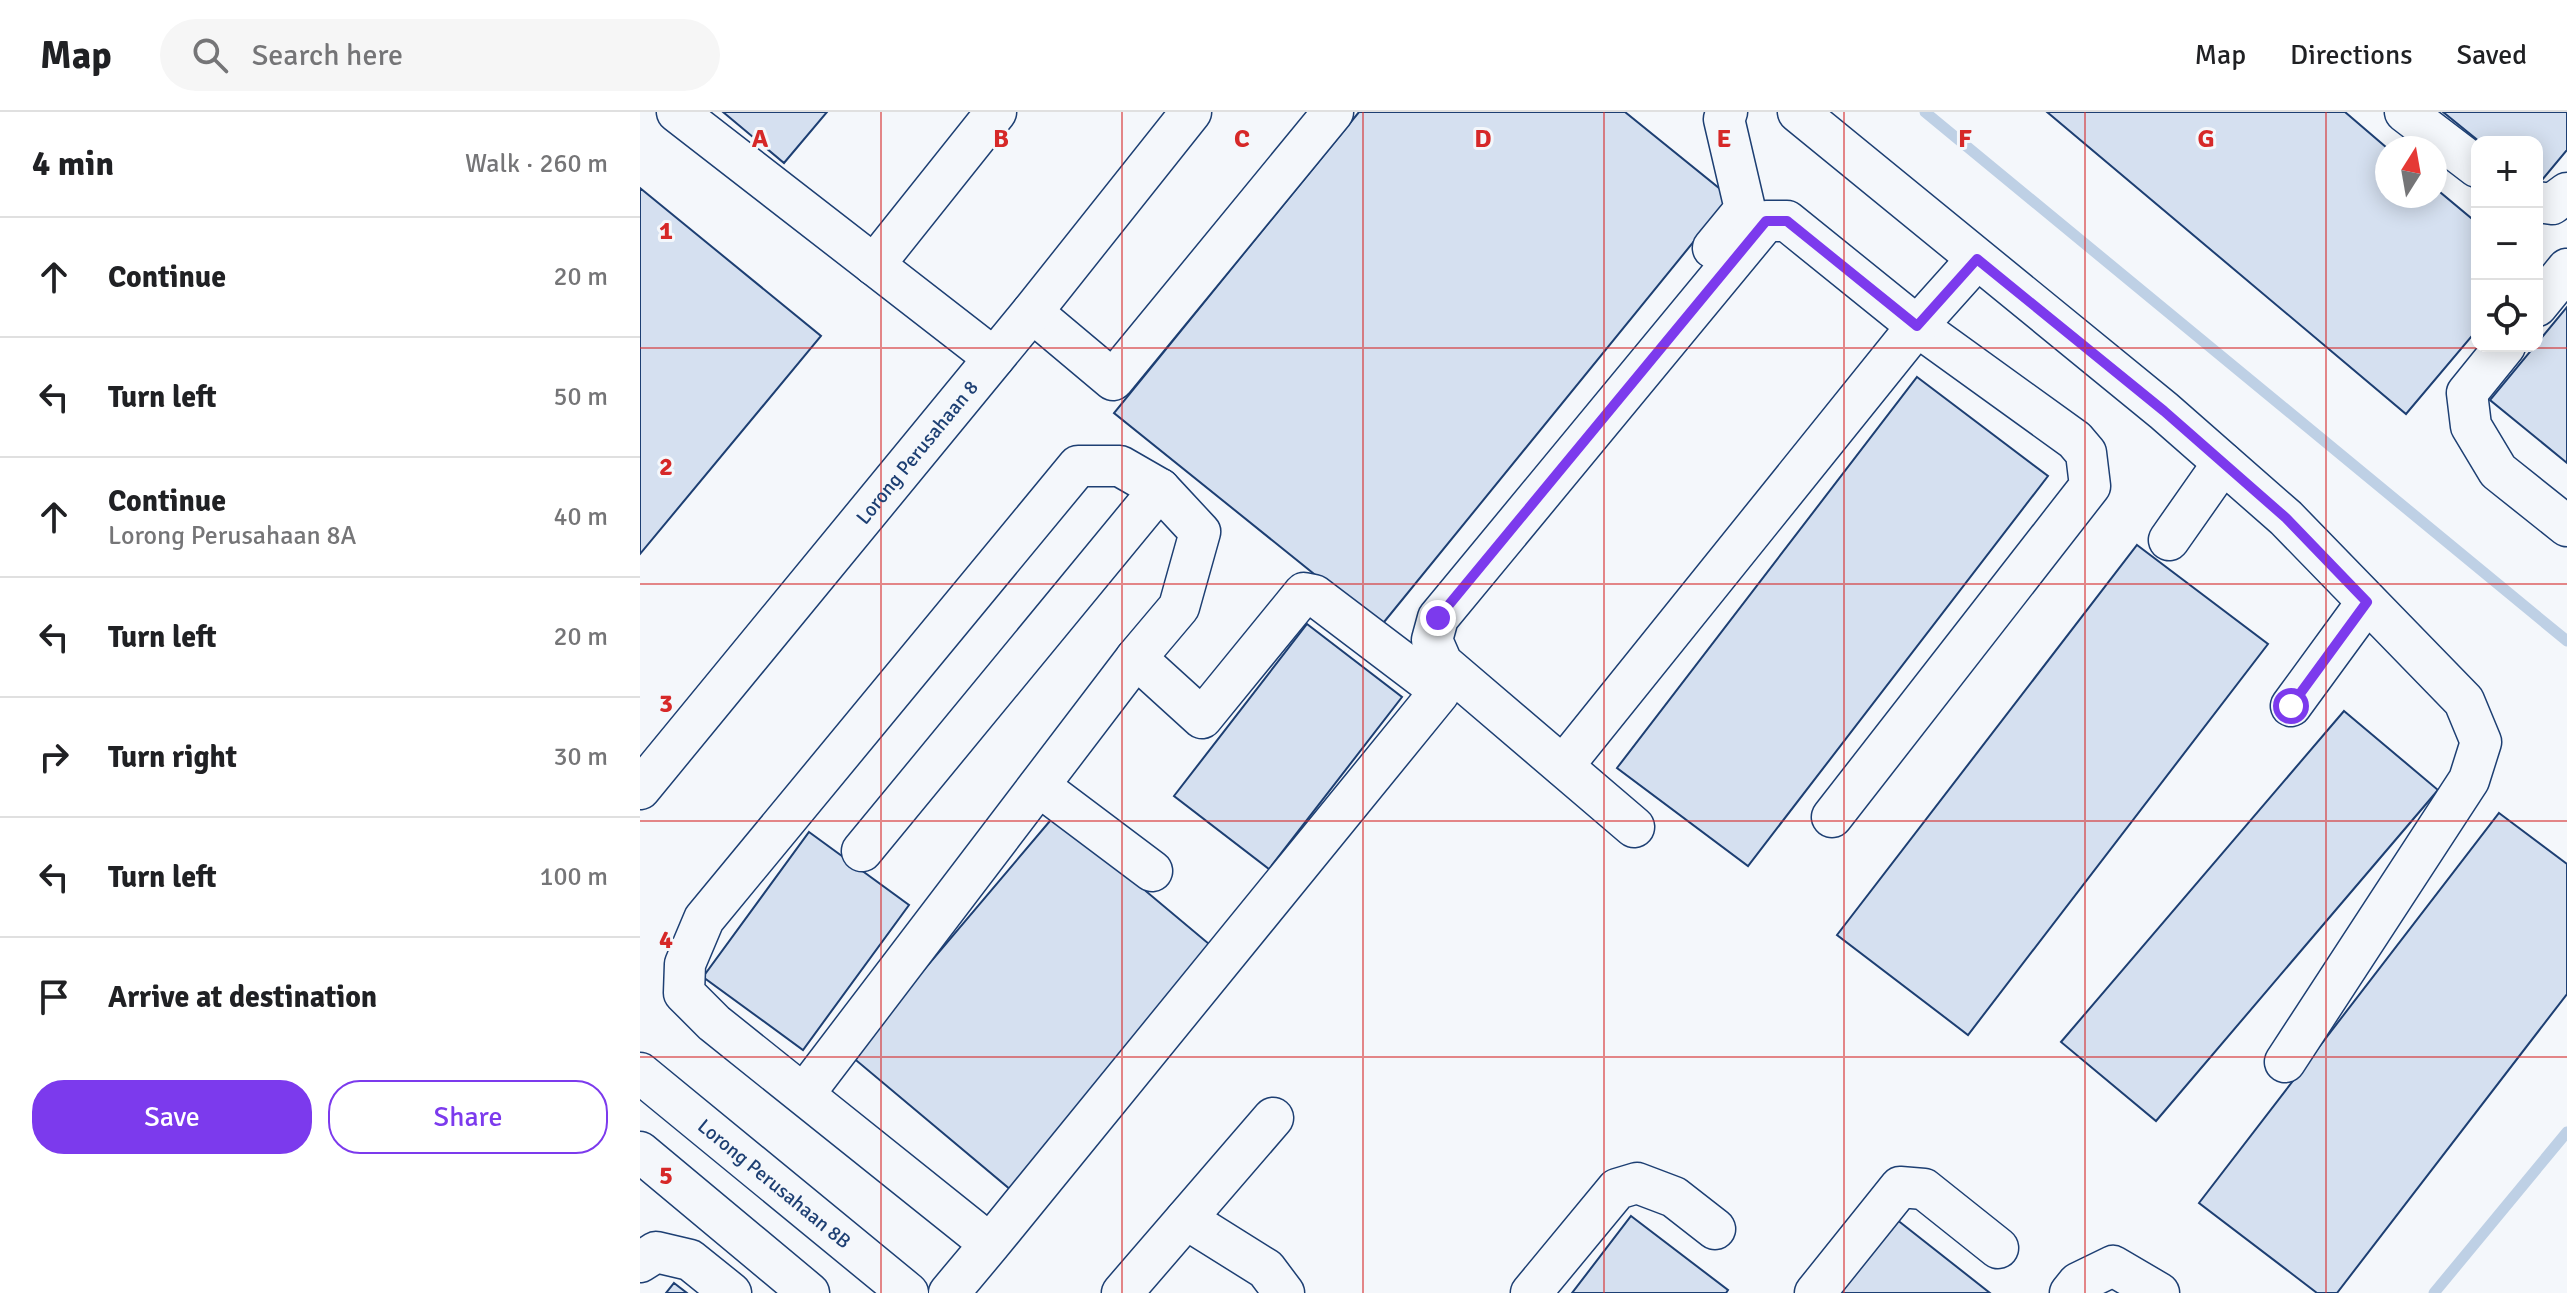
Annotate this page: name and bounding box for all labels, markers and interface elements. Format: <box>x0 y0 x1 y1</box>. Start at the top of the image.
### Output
search box <box>160 19 720 91</box>
text: Map <box>40 32 112 79</box>
icon: search <box>188 33 232 77</box>
text: Search here <box>252 37 403 74</box>
text: Map <box>2194 38 2246 72</box>
text: Directions <box>2290 38 2412 72</box>
text: Saved <box>2456 38 2527 72</box>
text: A <box>752 123 769 155</box>
text: B <box>993 123 1009 155</box>
text: C <box>1234 123 1250 155</box>
text: D <box>1474 123 1492 155</box>
text: E <box>1717 123 1731 155</box>
text: F <box>1958 123 1972 155</box>
text: G <box>2197 123 2215 155</box>
north arrow <box>2375 136 2447 208</box>
map controls <box>2471 136 2543 352</box>
button: + <box>2471 136 2543 208</box>
text: 4 min <box>32 143 114 185</box>
text: Walk · 260 m <box>465 148 608 180</box>
button: − <box>2471 208 2543 280</box>
text: 1 <box>659 215 673 247</box>
icon: ahead <box>32 255 76 299</box>
text: Continue <box>108 259 226 296</box>
text: 20 m <box>553 261 608 293</box>
button: locate <box>2471 280 2543 352</box>
icon: left <box>32 375 76 419</box>
street label: Lorong Perusahaan 8 <box>851 375 984 530</box>
text: Turn left <box>108 379 217 416</box>
text: 50 m <box>553 381 608 413</box>
text: 2 <box>659 451 673 483</box>
text: Continue <box>108 483 226 520</box>
icon: ahead <box>32 495 76 539</box>
text: 40 m <box>553 501 608 533</box>
text: Lorong Perusahaan 8A <box>108 520 356 552</box>
route end <box>1420 600 1456 636</box>
icon: left <box>32 615 76 659</box>
text: Turn left <box>108 619 217 656</box>
text: 20 m <box>553 621 608 653</box>
text: 3 <box>659 688 673 720</box>
route start <box>2273 688 2309 724</box>
icon: right <box>32 735 76 779</box>
text: Turn right <box>108 739 237 776</box>
text: 30 m <box>553 741 608 773</box>
icon: left <box>32 855 76 899</box>
text: Turn left <box>108 859 217 896</box>
text: 100 m <box>539 861 608 893</box>
text: 4 <box>659 924 673 956</box>
icon: arrive <box>32 975 76 1019</box>
text: Arrive at destination <box>108 979 377 1016</box>
button: Save <box>32 1080 312 1154</box>
button: Share <box>328 1080 608 1154</box>
street label: Lorong Perusahaan 8B <box>692 1114 856 1254</box>
text: 5 <box>659 1160 673 1192</box>

